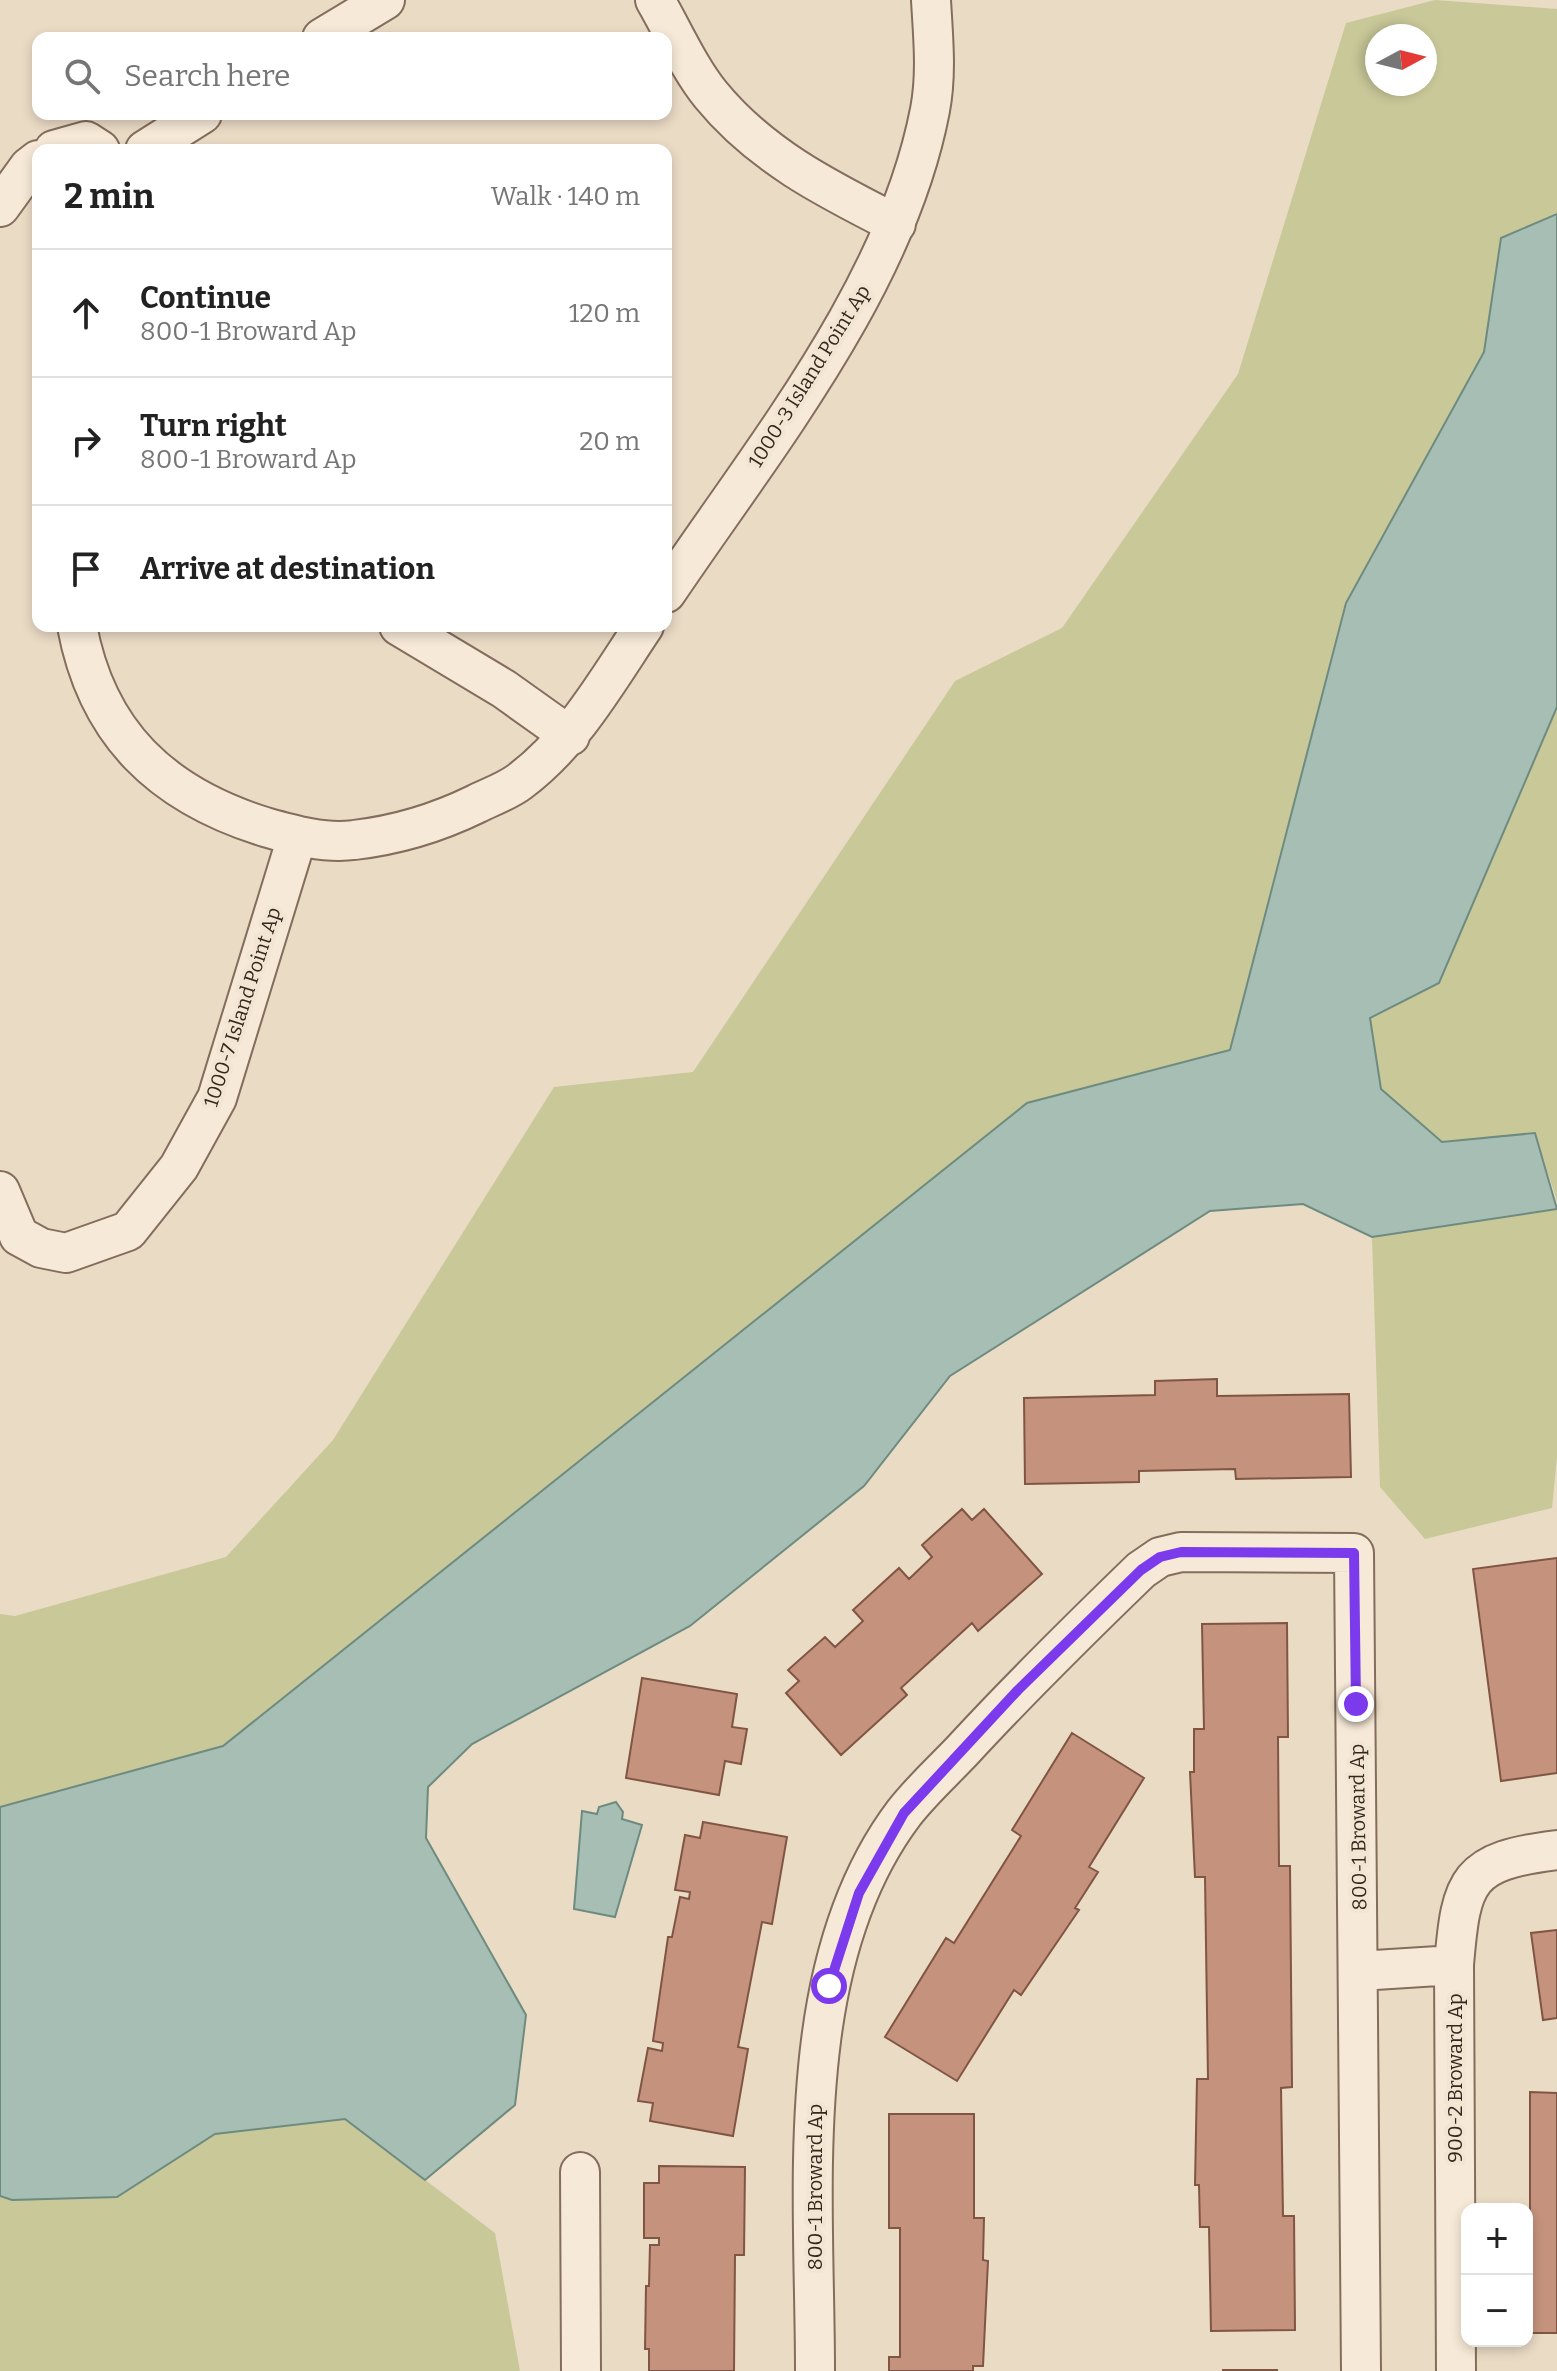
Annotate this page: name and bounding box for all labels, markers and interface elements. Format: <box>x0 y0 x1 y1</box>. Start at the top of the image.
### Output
north arrow <box>1365 24 1437 96</box>
search box <box>32 32 672 120</box>
icon: search <box>60 54 104 98</box>
text: Search here <box>124 58 291 94</box>
text: 2 min <box>64 176 154 217</box>
text: Walk · 140 m <box>491 181 640 212</box>
text: Continue <box>140 280 271 316</box>
street label: 1000-3 Island Point Ap <box>743 280 875 472</box>
icon: ahead <box>64 291 108 335</box>
text: 120 m <box>569 298 640 329</box>
text: 800-1 Broward Ap <box>140 316 357 347</box>
text: Turn right <box>140 408 287 444</box>
icon: right <box>64 419 108 463</box>
text: 20 m <box>579 426 640 457</box>
text: 800-1 Broward Ap <box>140 444 357 475</box>
icon: arrive <box>64 547 108 591</box>
text: Arrive at destination <box>140 551 435 587</box>
street label: 1000-7 Island Point Ap <box>198 904 286 1110</box>
route end <box>1338 1686 1374 1722</box>
street label: 800-1 Broward Ap <box>1345 1744 1371 1910</box>
route start <box>811 1968 847 2004</box>
street label: 900-2 Broward Ap <box>1443 1993 1467 2163</box>
street label: 800-1 Broward Ap <box>803 2104 827 2270</box>
map controls <box>1461 2203 1533 2347</box>
button: + <box>1461 2203 1533 2275</box>
button: − <box>1461 2275 1533 2347</box>

